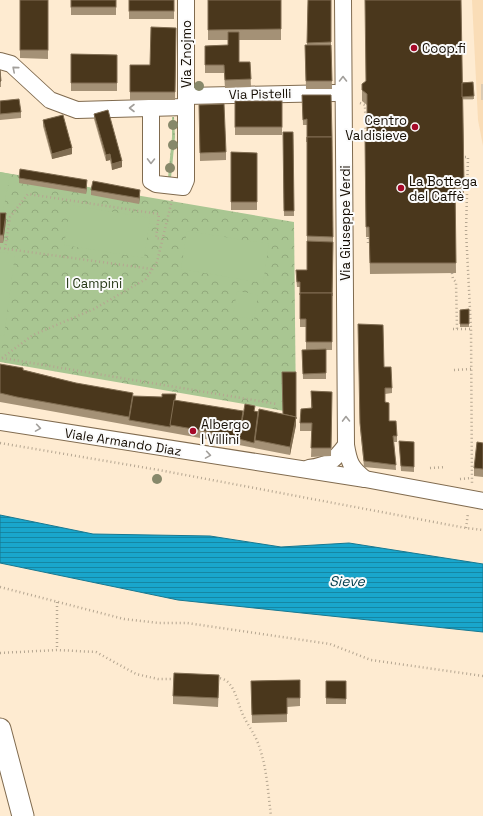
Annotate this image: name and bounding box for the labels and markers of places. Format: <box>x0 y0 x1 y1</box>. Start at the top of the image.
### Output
place label: Coop.fi <box>422 40 466 57</box>
marker: Coop.fi <box>409 43 419 53</box>
place label: Centro Valdisieve <box>345 112 407 144</box>
marker: Centro Valdisieve <box>410 122 420 132</box>
place label: La Bottega del Caffè <box>409 173 478 205</box>
marker: La Bottega del Caffè <box>396 183 406 193</box>
place label: Albergo I Villini <box>201 416 250 448</box>
marker: Albergo I Villini <box>188 426 198 436</box>

